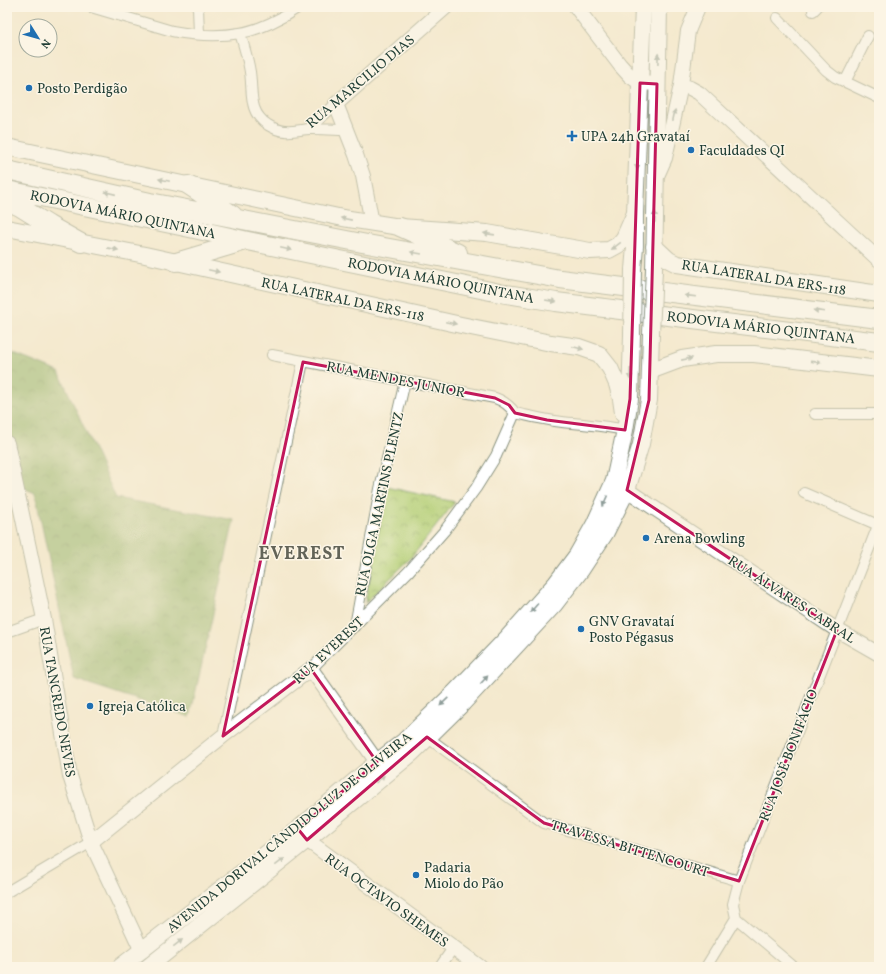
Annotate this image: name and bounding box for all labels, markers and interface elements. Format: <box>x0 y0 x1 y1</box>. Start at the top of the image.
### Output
north arrow <box>18 18 58 58</box>
street label: RUA MARCILIO DIAS <box>303 31 419 133</box>
text: N <box>36 35 53 51</box>
one-way arrow <box>654 53 661 65</box>
place label: Posto Perdigão <box>37 80 127 99</box>
marker: Posto Perdigão <box>24 83 34 93</box>
one-way arrow <box>671 109 677 122</box>
place label: UPA 24h Gravataí <box>581 128 691 147</box>
marker: UPA 24h Gravataí <box>566 130 578 142</box>
place label: Faculdades QI <box>699 142 785 161</box>
marker: Faculdades QI <box>686 145 696 155</box>
one-way arrow <box>634 158 640 171</box>
one-way arrow <box>158 176 170 182</box>
street label: RODOVIA MÁRIO QUINTANA <box>28 186 218 245</box>
one-way arrow <box>104 190 116 196</box>
one-way arrow <box>652 210 658 223</box>
one-way arrow <box>339 215 352 221</box>
one-way arrow <box>482 231 495 237</box>
one-way arrow <box>610 242 621 250</box>
one-way arrow <box>107 246 119 252</box>
one-way arrow <box>280 246 292 252</box>
one-way arrow <box>410 250 423 256</box>
street label: RODOVIA MÁRIO QUINTANA <box>346 254 536 309</box>
street label: RUA LATERAL DA ERS-118 <box>680 256 847 301</box>
one-way arrow <box>208 268 221 274</box>
street label: RUA LATERAL DA ERS-118 <box>259 274 426 327</box>
one-way arrow <box>684 292 696 299</box>
one-way arrow <box>545 298 557 304</box>
street label: RODOVIA MÁRIO QUINTANA <box>665 307 856 349</box>
one-way arrow <box>813 308 825 315</box>
one-way arrow <box>445 320 457 326</box>
one-way arrow <box>572 345 585 351</box>
one-way arrow <box>681 356 693 362</box>
street label: RUA MENDES JUNIOR <box>325 358 467 403</box>
one-way arrow <box>810 359 822 365</box>
one-way arrow <box>627 368 634 380</box>
street label: RUA OLGA MARTINS PLENTZ <box>352 410 409 598</box>
one-way arrow <box>602 495 608 506</box>
place label: Arena Bowling <box>654 530 745 549</box>
marker: Arena Bowling <box>641 533 651 543</box>
district label: EVEREST <box>258 542 346 567</box>
street label: RUA ÁLVARES CABRAL <box>724 552 859 649</box>
one-way arrow <box>529 603 538 613</box>
street label: RUA EVEREST <box>289 613 369 689</box>
place label: GNV Gravataí Posto Pégasus <box>589 613 675 648</box>
marker: GNV Gravataí Posto Pégasus <box>576 624 586 634</box>
street label: RUA TANCREDO NEVES <box>34 625 79 779</box>
one-way arrow <box>480 675 489 685</box>
street label: RUA JOSÉ BONIFÁCIO <box>755 687 823 824</box>
place label: Igreja Católica <box>98 698 186 717</box>
one-way arrow <box>439 698 449 707</box>
marker: Igreja Católica <box>85 701 95 711</box>
street label: AVENIDA DORIVAL CÂNDIDO LUZ DE OLIVEIRA <box>163 728 417 938</box>
one-way arrow <box>375 775 386 784</box>
street label: TRAVESSA BITTENCOURT <box>548 816 711 883</box>
street label: RUA OCTAVIO SHEMES <box>320 850 452 953</box>
one-way arrow <box>274 858 285 866</box>
place label: Padaria Miolo do Pão <box>424 859 504 894</box>
marker: Padaria Miolo do Pão <box>411 870 421 880</box>
one-way arrow <box>173 938 184 947</box>

